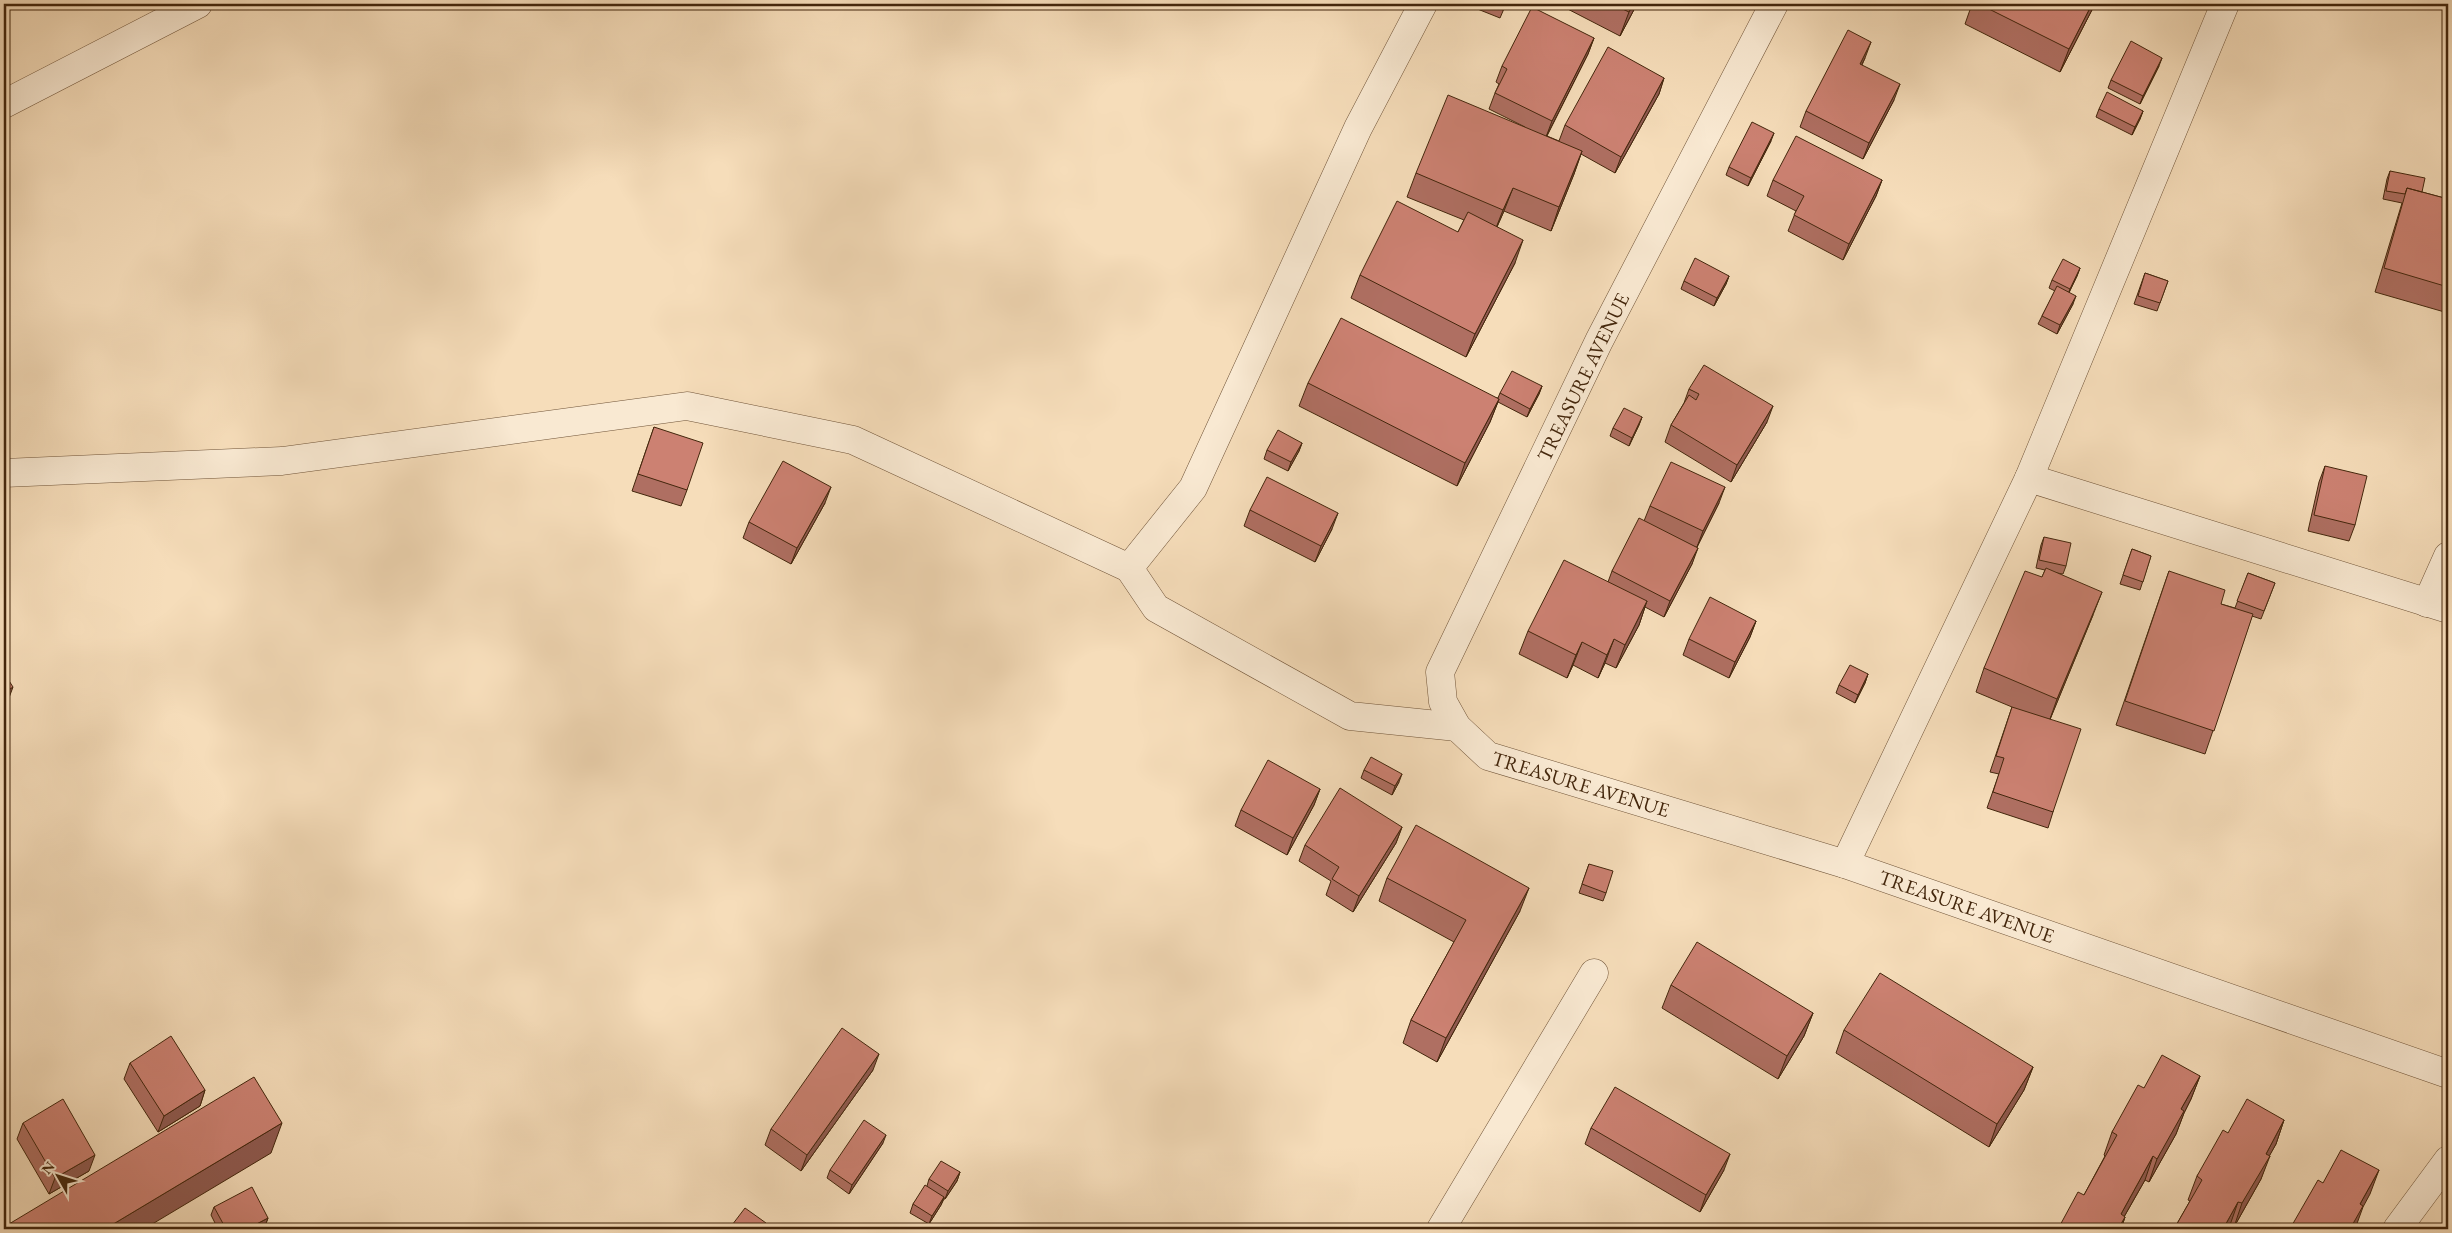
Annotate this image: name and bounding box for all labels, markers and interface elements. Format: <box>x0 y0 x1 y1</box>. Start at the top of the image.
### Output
street label: TREASURE AVENUE <box>1531 289 1635 465</box>
street label: TREASURE AVENUE <box>1489 745 1673 823</box>
street label: TREASURE AVENUE <box>1875 864 2058 949</box>
north arrow <box>32 1150 82 1200</box>
text: N <box>37 1157 59 1178</box>

